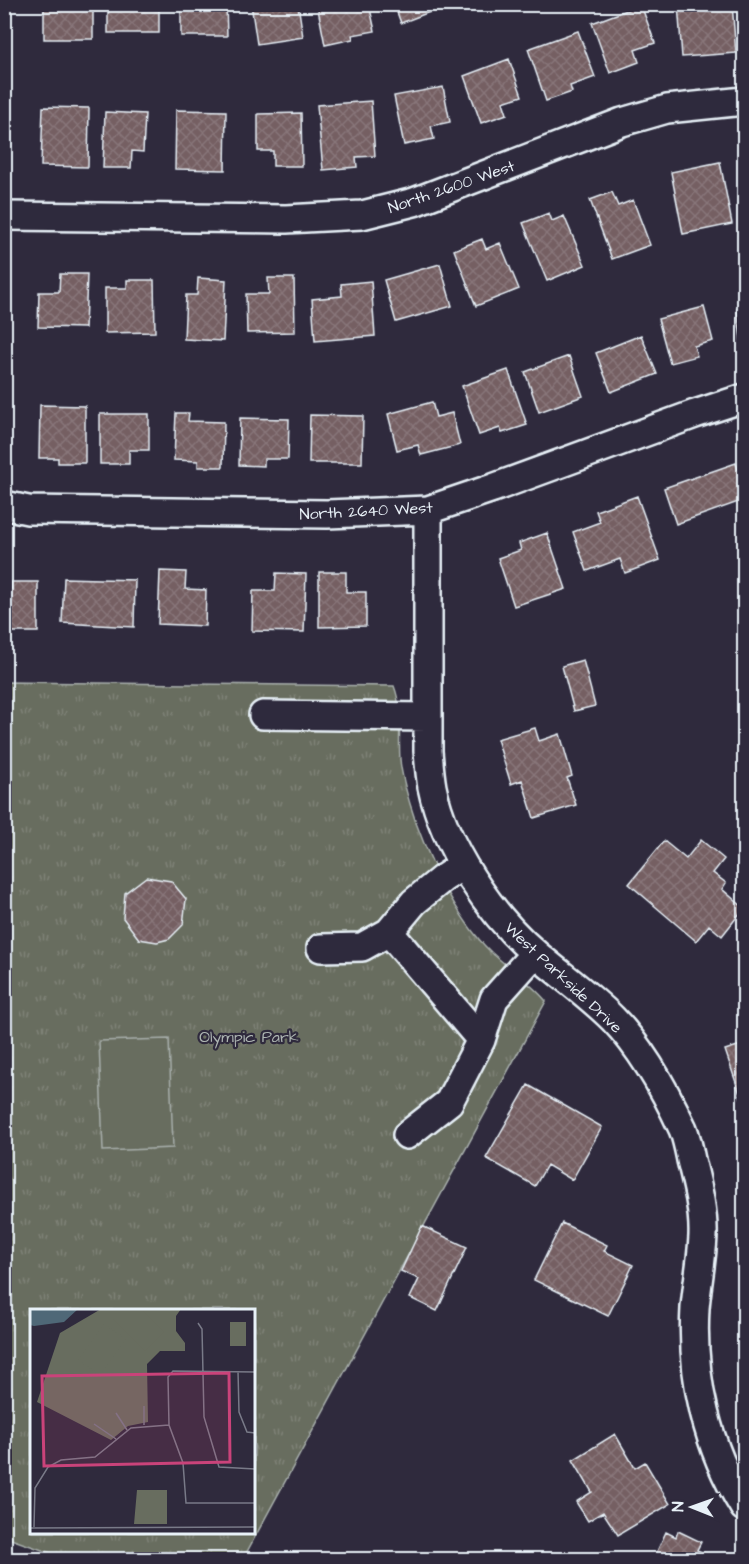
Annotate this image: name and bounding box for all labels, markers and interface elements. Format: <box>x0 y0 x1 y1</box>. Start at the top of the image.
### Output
street label: North 2600 West <box>385 155 518 219</box>
street label: North 2640 West <box>299 496 434 525</box>
street label: West Parkside Drive <box>500 917 627 1038</box>
park label: Olympic Park <box>199 1026 299 1049</box>
inset map <box>30 1309 255 1534</box>
north arrow <box>662 1477 722 1537</box>
text: N <box>667 1502 689 1512</box>

